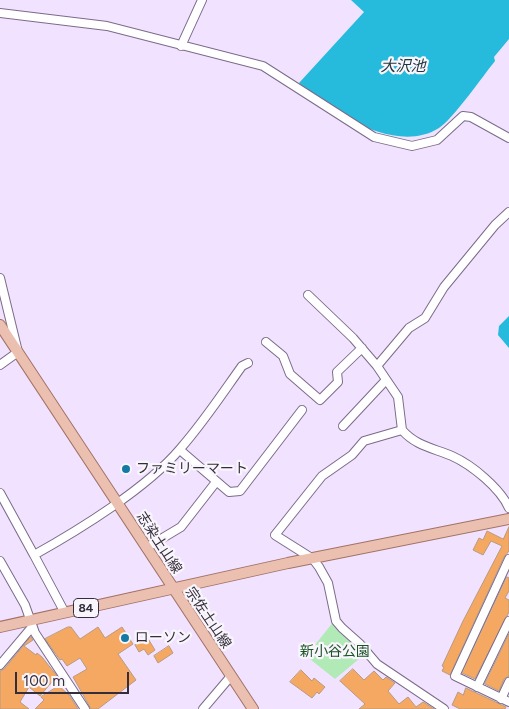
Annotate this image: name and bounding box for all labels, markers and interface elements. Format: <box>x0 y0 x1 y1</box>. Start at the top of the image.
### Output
water label: 大沢池 <box>381 58 425 76</box>
place label: ファミリーマート <box>136 461 248 477</box>
marker: ファミリーマート <box>120 463 132 475</box>
street label: 志染土山線 <box>133 509 185 577</box>
street label: 宗佐土山線 <box>181 584 235 652</box>
road number: 84 <box>74 598 98 618</box>
place label: ローソン <box>135 630 191 646</box>
marker: ローソン <box>119 632 131 644</box>
park label: 新小谷公園 <box>300 644 370 660</box>
scale bar <box>18 662 131 694</box>
text: 100 m <box>23 672 65 690</box>

